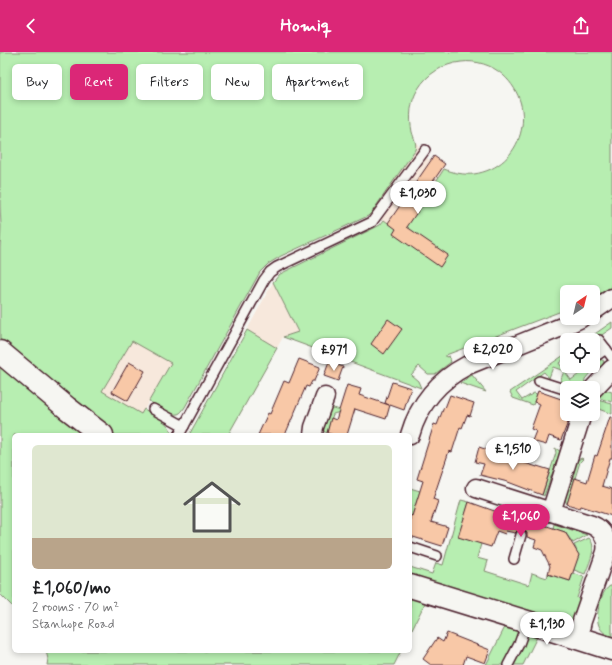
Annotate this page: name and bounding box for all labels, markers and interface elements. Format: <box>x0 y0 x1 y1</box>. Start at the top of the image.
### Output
text: Homiq <box>280 14 332 38</box>
icon: back <box>20 15 42 37</box>
icon: share <box>570 15 592 37</box>
chip: Buy <box>12 64 62 100</box>
chip: Rent <box>70 64 128 100</box>
chip: Filters <box>136 64 203 100</box>
chip: New <box>211 64 264 100</box>
chip: Apartment <box>272 64 363 100</box>
pin: £1,030 <box>385 181 451 215</box>
text: £1,030 <box>399 185 437 202</box>
north arrow <box>560 285 600 325</box>
map controls <box>560 285 600 421</box>
button: locate <box>560 333 600 373</box>
pin: £2,020 <box>460 337 526 371</box>
pin: £971 <box>310 338 358 372</box>
text: £2,020 <box>473 341 513 358</box>
text: £971 <box>320 342 348 359</box>
button: layers <box>560 381 600 421</box>
pin: £1,510 <box>480 437 546 471</box>
text: £1,510 <box>494 441 532 458</box>
icon: home <box>176 471 248 543</box>
pin: £1,060 <box>488 504 554 538</box>
text: £1,060 <box>502 508 540 525</box>
text: £1,060/mo <box>32 577 111 599</box>
text: 2 rooms · 70 m² <box>32 599 119 616</box>
pin: £1,130 <box>514 612 580 646</box>
text: Stanhope Road <box>32 616 114 633</box>
text: £1,130 <box>529 616 565 633</box>

